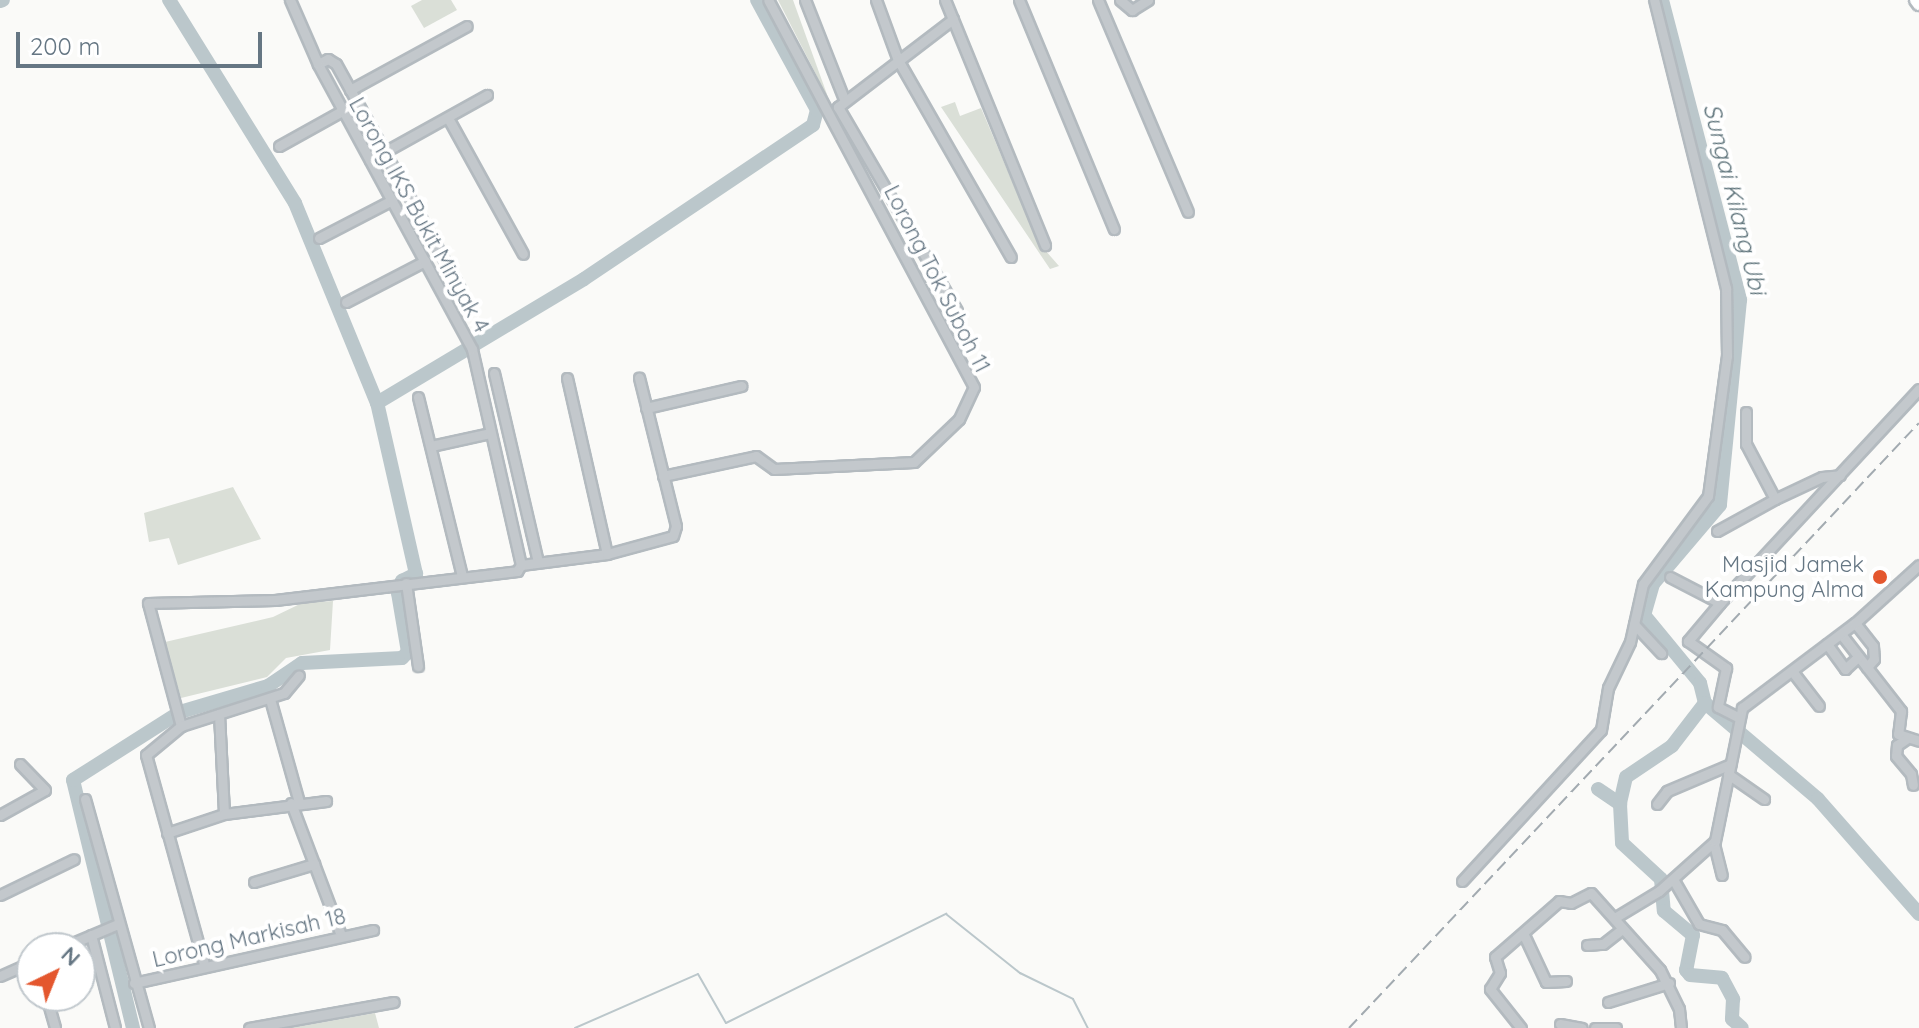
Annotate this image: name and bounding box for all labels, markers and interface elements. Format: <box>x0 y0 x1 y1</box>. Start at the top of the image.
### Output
scale bar <box>20 16 266 66</box>
text: 200 m <box>30 31 100 61</box>
street label: Lorong IKS Bukit Minyak 4 <box>343 93 495 337</box>
water label: Sungai Kilang Ubi <box>1697 101 1773 297</box>
street label: Lorong Tok Suboh 11 <box>878 181 996 377</box>
place label: Masjid Jamek Kampung Alma <box>1705 551 1864 602</box>
marker: Masjid Jamek Kampung Alma <box>1871 568 1889 586</box>
street label: Lorong Markisah 18 <box>150 903 348 973</box>
north arrow <box>16 932 96 1012</box>
text: N <box>56 940 86 972</box>

